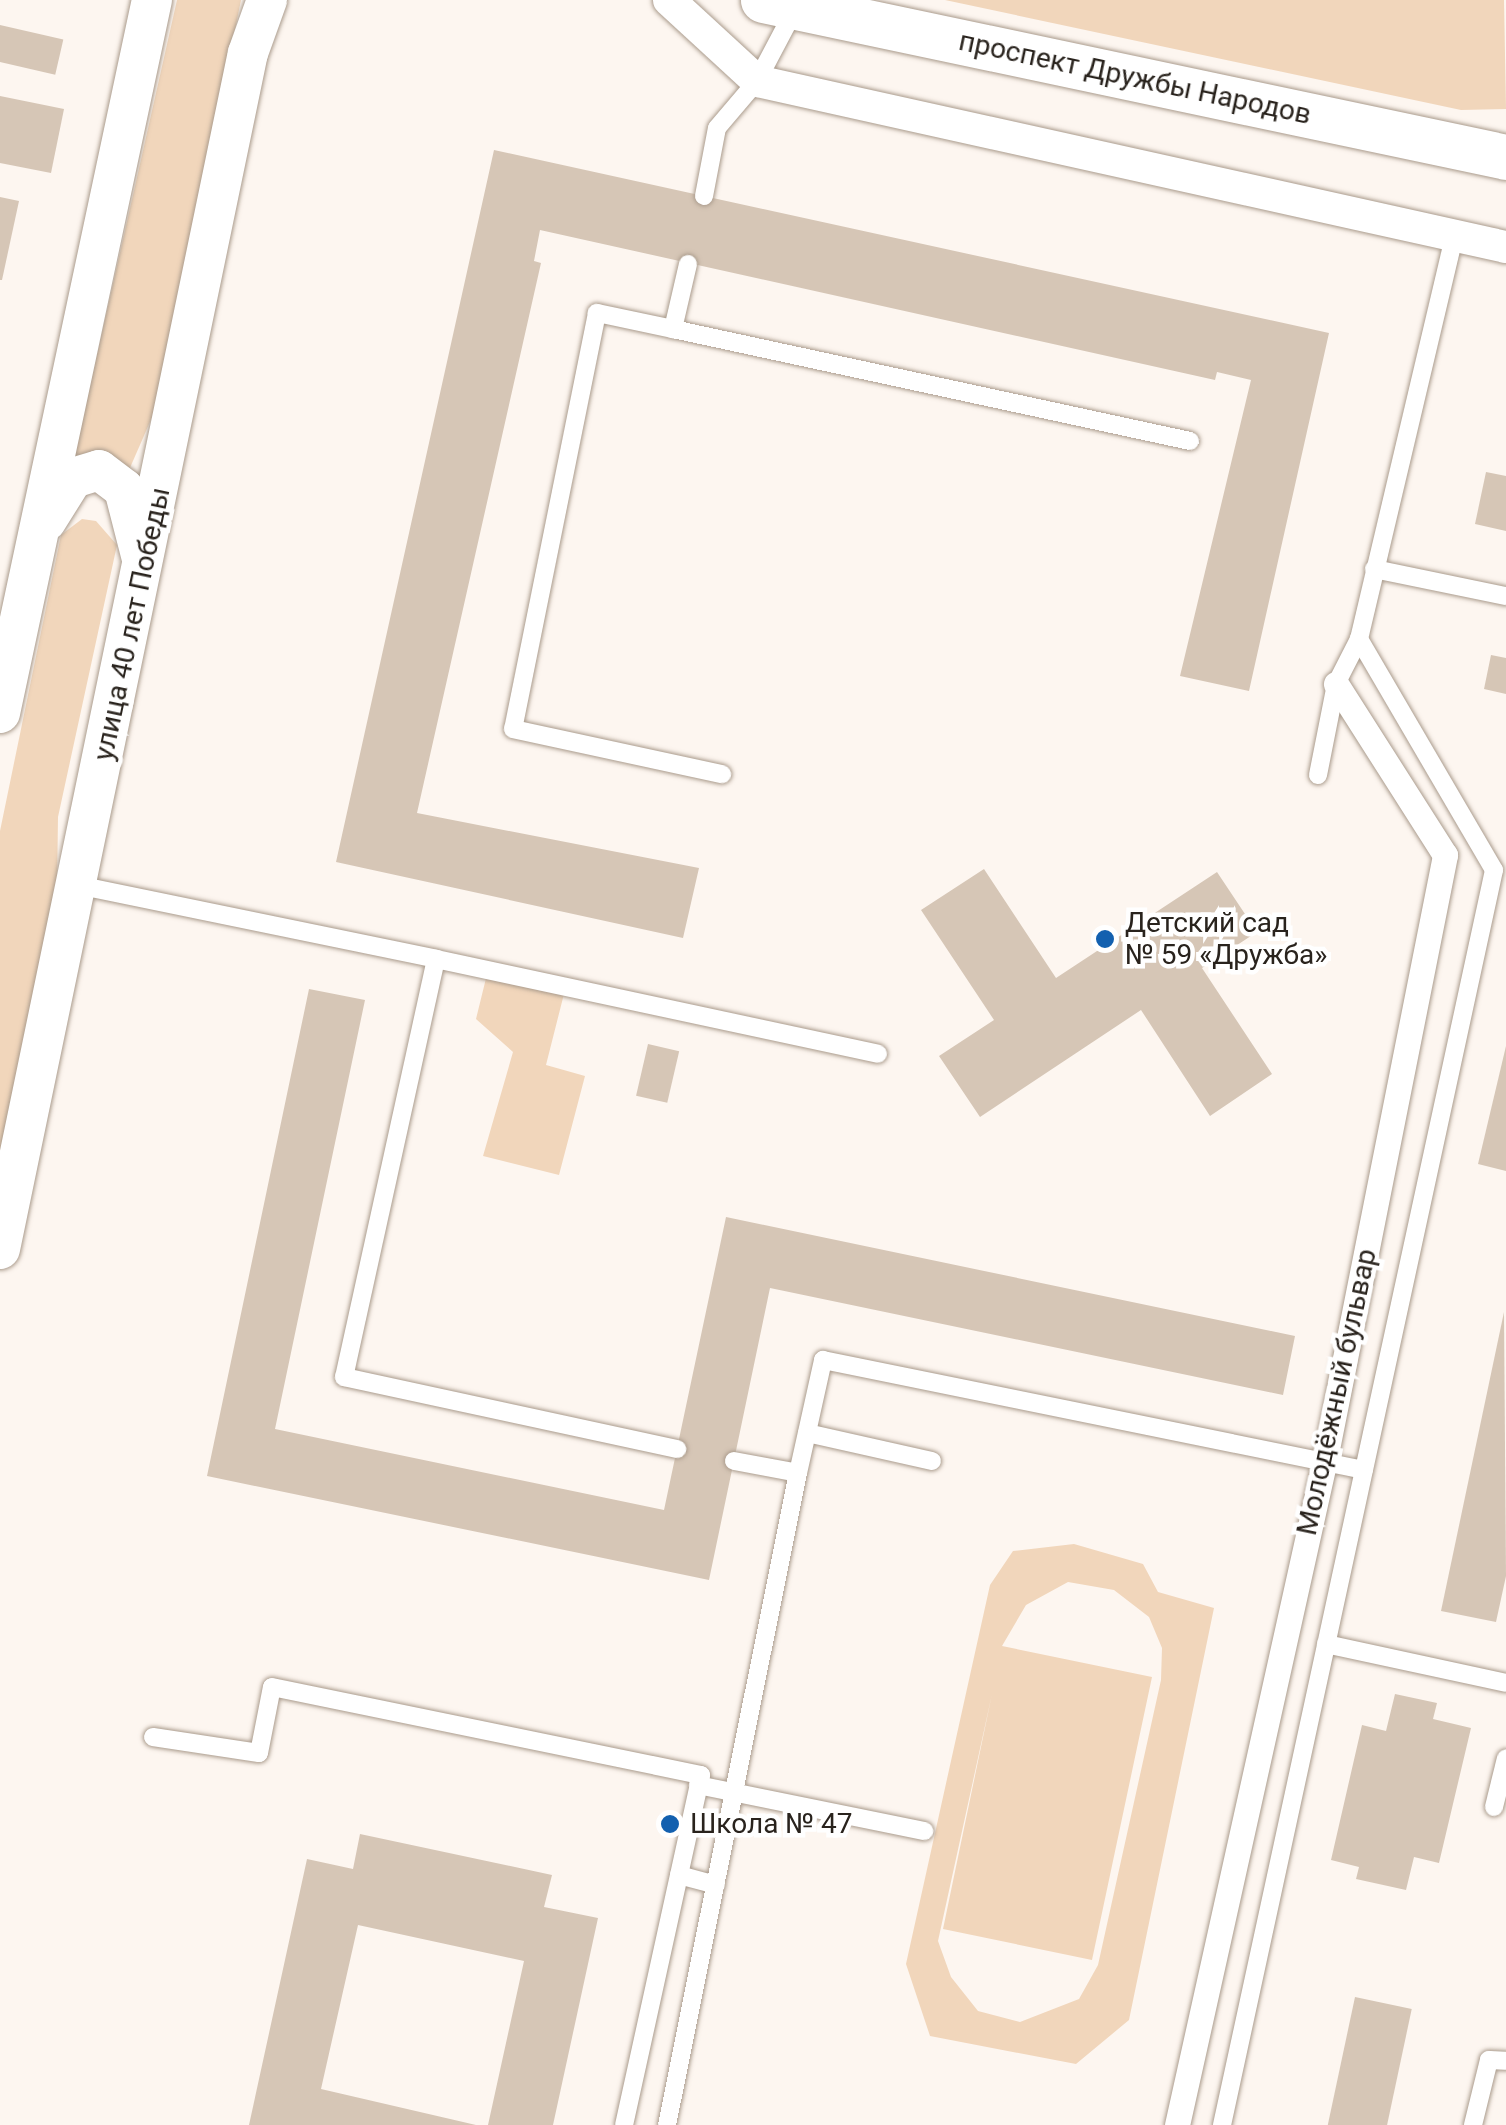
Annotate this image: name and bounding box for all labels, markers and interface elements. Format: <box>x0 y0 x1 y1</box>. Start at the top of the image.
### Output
street label: проспект Дружбы Народов <box>956 24 1314 132</box>
street label: улица 40 лет Победы <box>87 484 177 764</box>
place label: Детский сад № 59 «Дружба» <box>1125 906 1327 972</box>
marker: Детский сад № 59 «Дружба» <box>1094 928 1116 950</box>
street label: Молодёжный бульвар <box>1290 1246 1384 1538</box>
place label: Школа № 47 <box>690 1807 853 1841</box>
marker: Школа № 47 <box>659 1813 681 1835</box>

